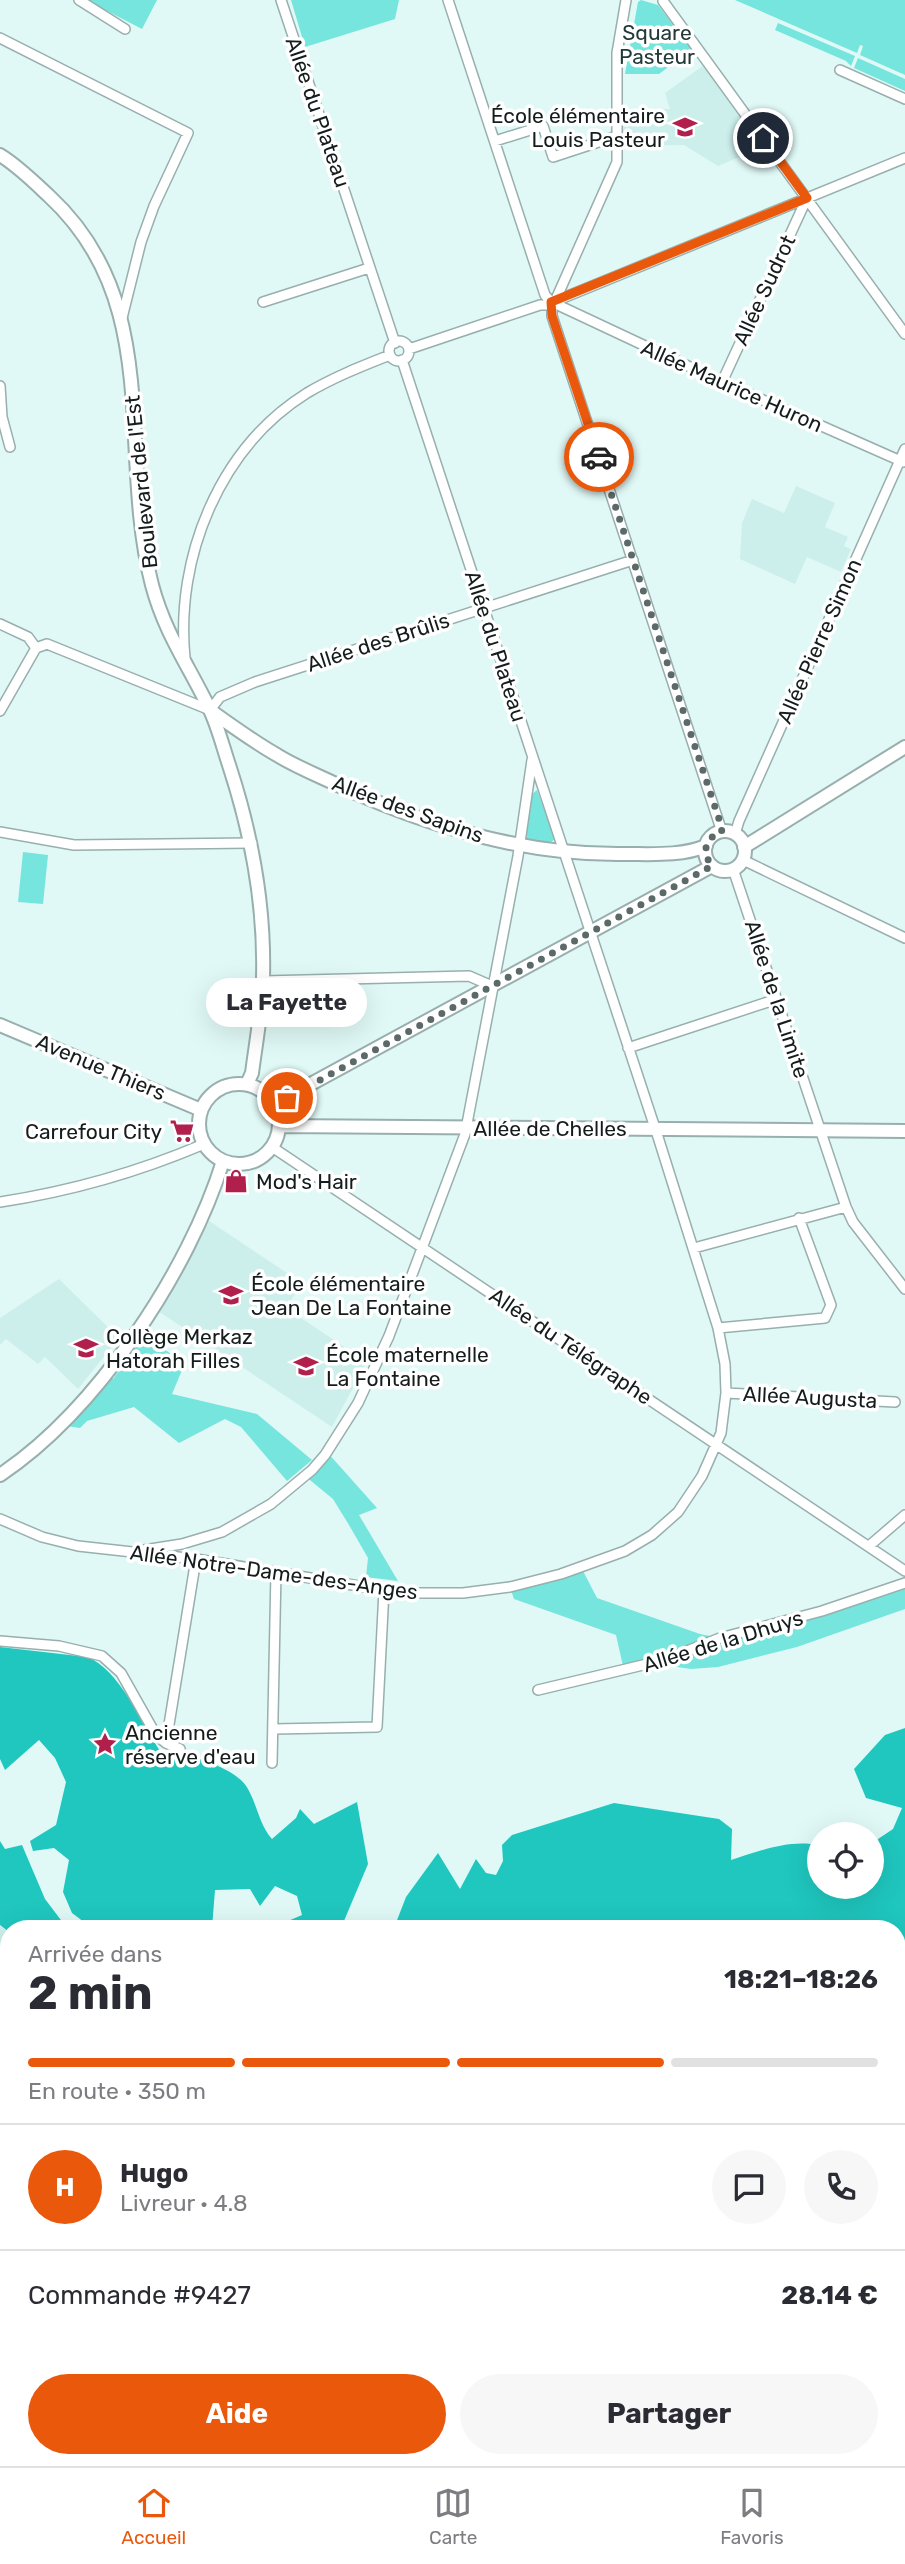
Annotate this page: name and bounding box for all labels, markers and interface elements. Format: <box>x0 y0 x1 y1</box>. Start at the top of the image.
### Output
park label: Square Pasteur <box>619 20 695 69</box>
street label: Allée du Plateau <box>281 33 355 191</box>
place label: École élémentaire Louis Pasteur <box>491 103 665 152</box>
pin <box>733 108 793 168</box>
school or university icon: École élémentaire Louis Pasteur <box>671 113 699 141</box>
icon: home <box>744 119 782 157</box>
street label: Allée Sudrot <box>728 231 800 349</box>
street label: Allée Maurice Huron <box>638 335 826 437</box>
street label: Boulevard de l'Est <box>119 394 163 570</box>
courier <box>564 422 634 492</box>
icon: car <box>580 438 618 476</box>
street label: Allée Pierre Simon <box>771 555 867 727</box>
street label: Allée du Plateau <box>460 567 532 725</box>
street label: Allée des Brûlis <box>303 607 453 677</box>
street label: Allée des Sapins <box>329 770 487 848</box>
street label: Allée de la Limite <box>740 917 814 1081</box>
callout: La Fayette <box>206 979 368 1028</box>
text: La Fayette <box>226 988 347 1016</box>
street label: Avenue Thiers <box>32 1028 170 1106</box>
pin <box>257 1068 317 1128</box>
icon: bag <box>268 1079 306 1117</box>
street label: Allée de Chelles <box>473 1116 627 1141</box>
supermarket icon: Carrefour City <box>168 1117 196 1145</box>
place label: Carrefour City <box>25 1119 162 1144</box>
shop icon: Mod's Hair <box>222 1167 250 1195</box>
place label: Mod's Hair <box>256 1169 357 1194</box>
place label: École élémentaire Jean De La Fontaine <box>251 1271 452 1320</box>
school or university icon: École élémentaire Jean De La Fontaine <box>217 1281 245 1309</box>
street label: Allée du Télégraphe <box>485 1282 657 1410</box>
place label: Collège Merkaz Hatorah Filles <box>106 1324 253 1373</box>
school or university icon: Collège Merkaz Hatorah Filles <box>72 1334 100 1362</box>
place label: École maternelle La Fontaine <box>326 1342 489 1391</box>
school or university icon: École maternelle La Fontaine <box>292 1352 320 1380</box>
street label: Allée Augusta <box>742 1381 878 1413</box>
street label: Allée Notre-Dame-des-Anges <box>129 1539 419 1605</box>
street label: Allée de la Dhuys <box>640 1605 806 1677</box>
place label: Ancienne réserve d'eau <box>125 1720 256 1769</box>
place icon: Ancienne réserve d'eau <box>91 1730 119 1758</box>
map controls <box>807 1822 884 1899</box>
button: locate <box>807 1822 884 1899</box>
text: Arrivée dans <box>28 1940 162 1968</box>
text: 18:21–18:26 <box>724 1964 878 1995</box>
text: 2 min <box>28 1966 153 2021</box>
text: En route · 350 m <box>28 2077 206 2105</box>
button: chat <box>712 2150 786 2224</box>
button: phone <box>804 2150 878 2224</box>
text: Hugo <box>120 2158 188 2189</box>
text: H <box>55 2172 75 2203</box>
text: Livreur · 4.8 <box>120 2189 248 2217</box>
text: Commande #9427 <box>28 2280 251 2311</box>
text: 28.14 € <box>781 2280 878 2311</box>
button: Aide <box>28 2374 446 2454</box>
button: Partager <box>460 2374 878 2454</box>
tab: Accueil <box>121 2484 186 2549</box>
tab: Carte <box>429 2484 477 2549</box>
tab: Favoris <box>720 2484 784 2549</box>

